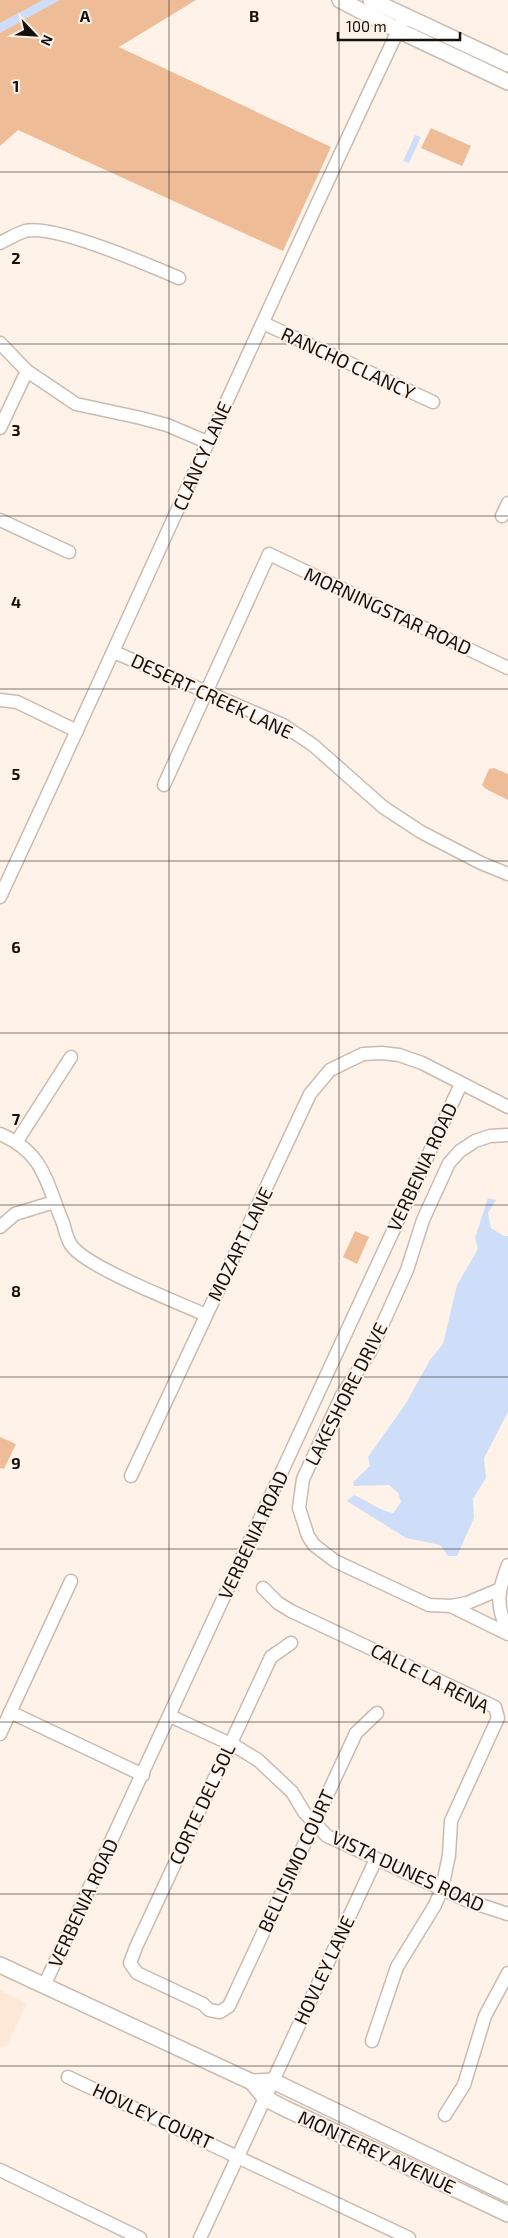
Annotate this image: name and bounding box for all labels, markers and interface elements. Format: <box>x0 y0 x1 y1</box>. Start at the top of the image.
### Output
text: A <box>80 6 91 25</box>
text: B <box>249 6 259 25</box>
north arrow <box>10 10 60 60</box>
scale bar <box>338 10 460 42</box>
text: 100 m <box>346 17 387 35</box>
text: N <box>37 33 57 49</box>
text: 1 <box>13 76 19 95</box>
text: 2 <box>11 248 21 267</box>
street label: RANCHO CLANCY <box>278 322 419 404</box>
street label: CLANCY LANE <box>167 398 236 514</box>
text: 3 <box>11 420 21 439</box>
street label: MORNINGSTAR ROAD <box>301 562 476 659</box>
text: 4 <box>11 592 21 611</box>
street label: DESERT CREEK LANE <box>128 648 297 743</box>
text: 5 <box>12 764 21 783</box>
text: 6 <box>11 937 21 956</box>
street label: VERBENIA ROAD <box>382 1099 461 1235</box>
text: 7 <box>12 1109 21 1128</box>
street label: MOZART LANE <box>202 1183 277 1304</box>
text: 8 <box>11 1281 21 1300</box>
street label: LAKESHORE DRIVE <box>300 1318 392 1469</box>
text: 9 <box>11 1453 21 1472</box>
street label: VERBENIA ROAD <box>213 1467 292 1603</box>
street label: CALLE LA RENA <box>367 1638 494 1717</box>
street label: CORTE DEL SOL <box>164 1739 240 1868</box>
street label: BELLISIMO COURT <box>252 1786 339 1936</box>
street label: VISTA DUNES ROAD <box>328 1825 488 1916</box>
street label: VERBENIA ROAD <box>43 1835 122 1971</box>
street label: HOVLEY LANE <box>288 1912 359 2028</box>
street label: HOVLEY COURT <box>89 2078 217 2154</box>
street label: MONTEREY AVENUE <box>295 2105 460 2198</box>

